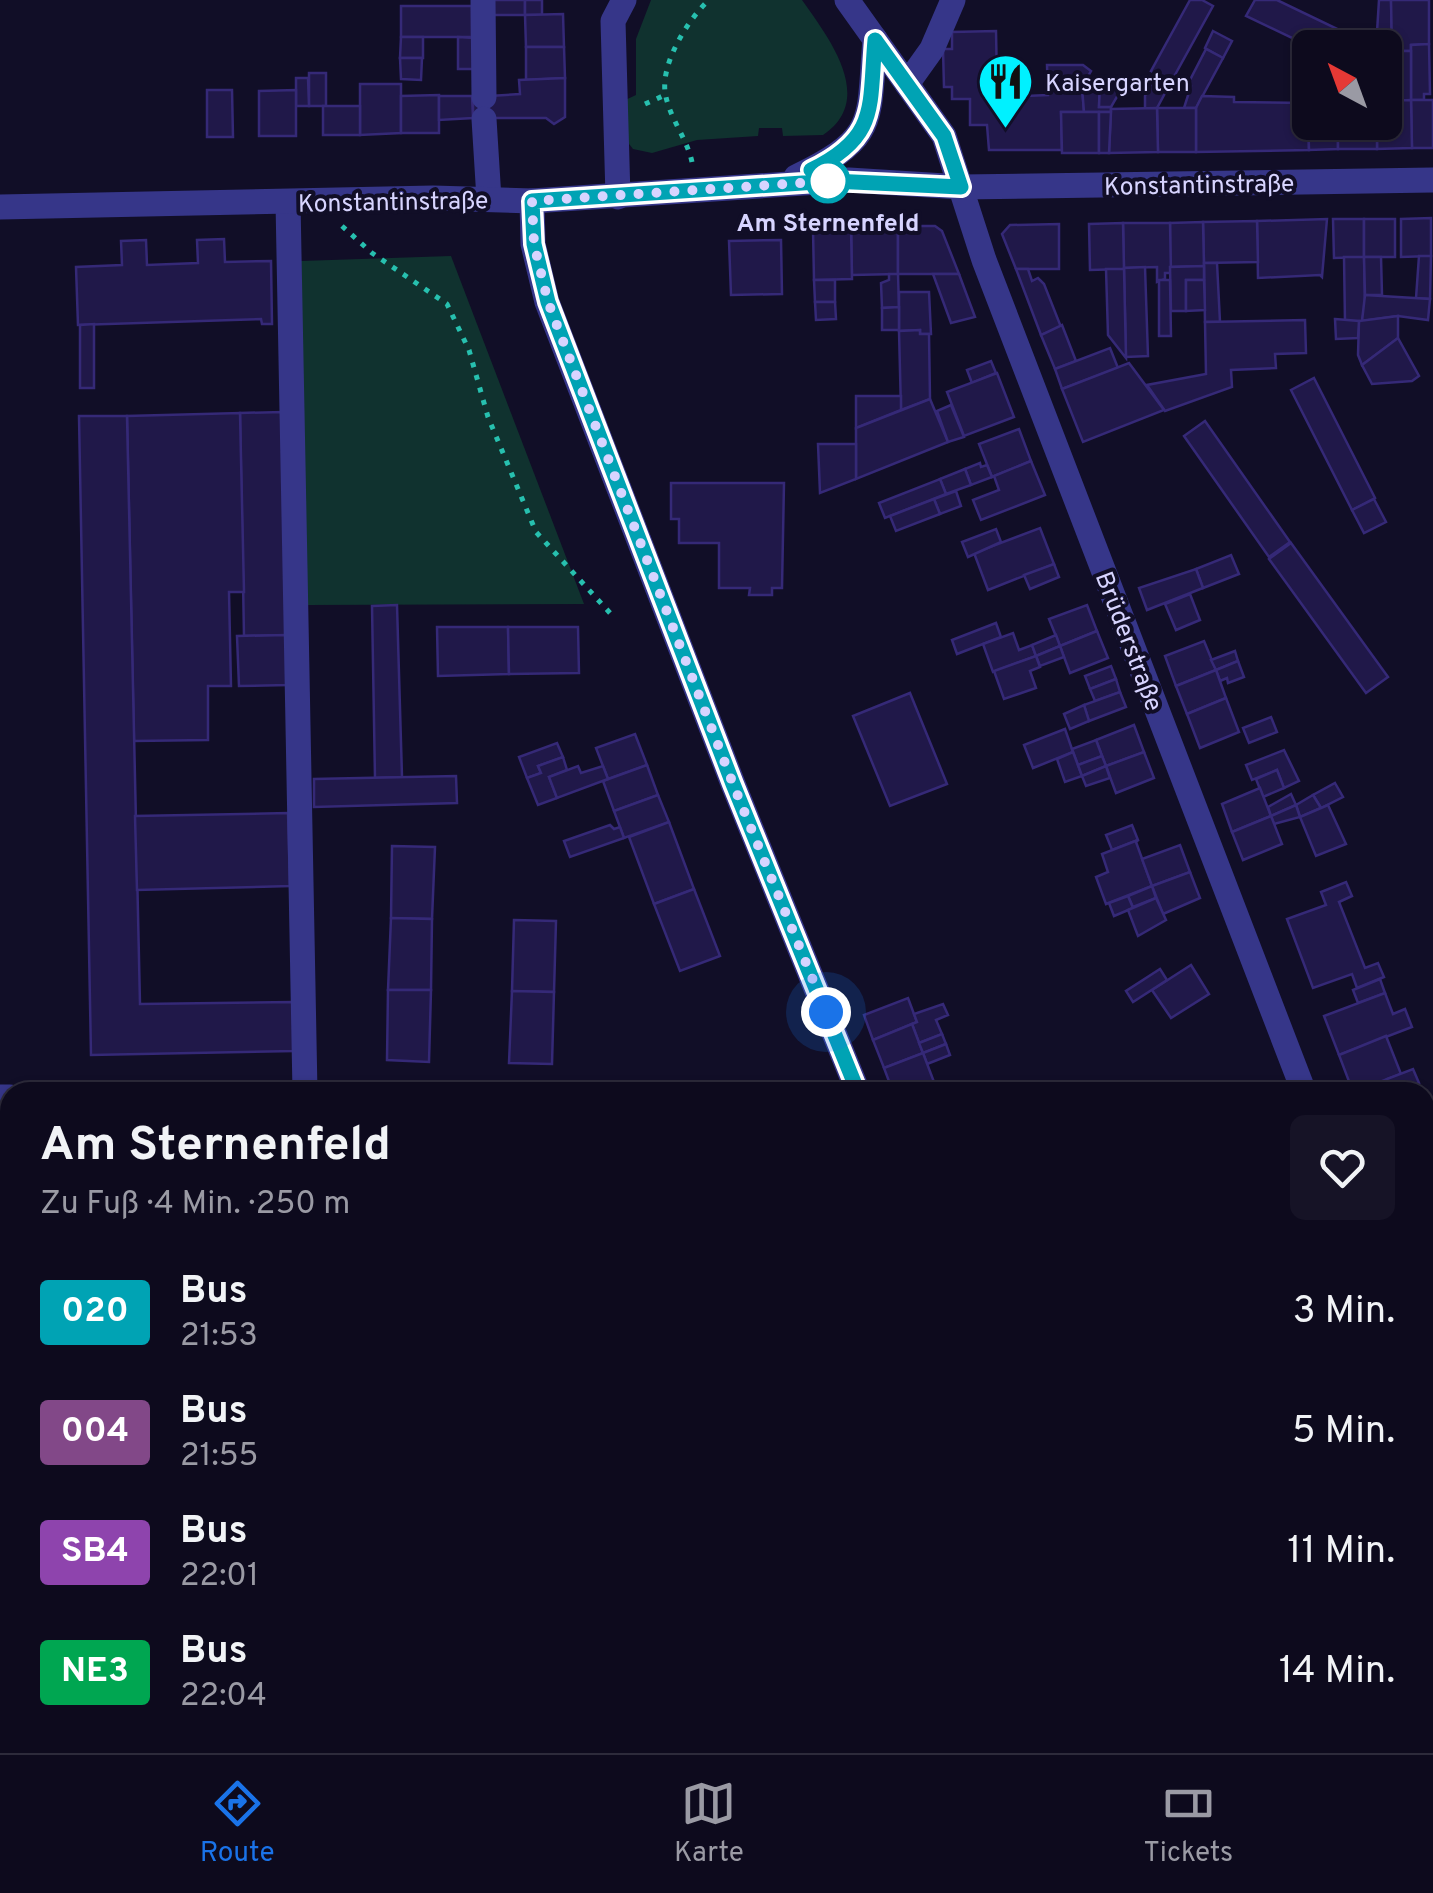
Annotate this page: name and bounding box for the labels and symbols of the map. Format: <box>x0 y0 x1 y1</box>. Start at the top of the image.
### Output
north arrow <box>1292 30 1402 140</box>
restaurant icon: Kaisergarten <box>976 52 1036 131</box>
place label: Kaisergarten <box>1045 69 1190 101</box>
marker: Am Sternenfeld <box>807 160 849 202</box>
street label: Konstantinstraße <box>1104 169 1295 205</box>
street label: Konstantinstraße <box>298 186 489 222</box>
place label: Am Sternenfeld <box>737 209 919 241</box>
street label: Brüderstraße <box>1086 568 1168 716</box>
your location <box>801 987 851 1037</box>

